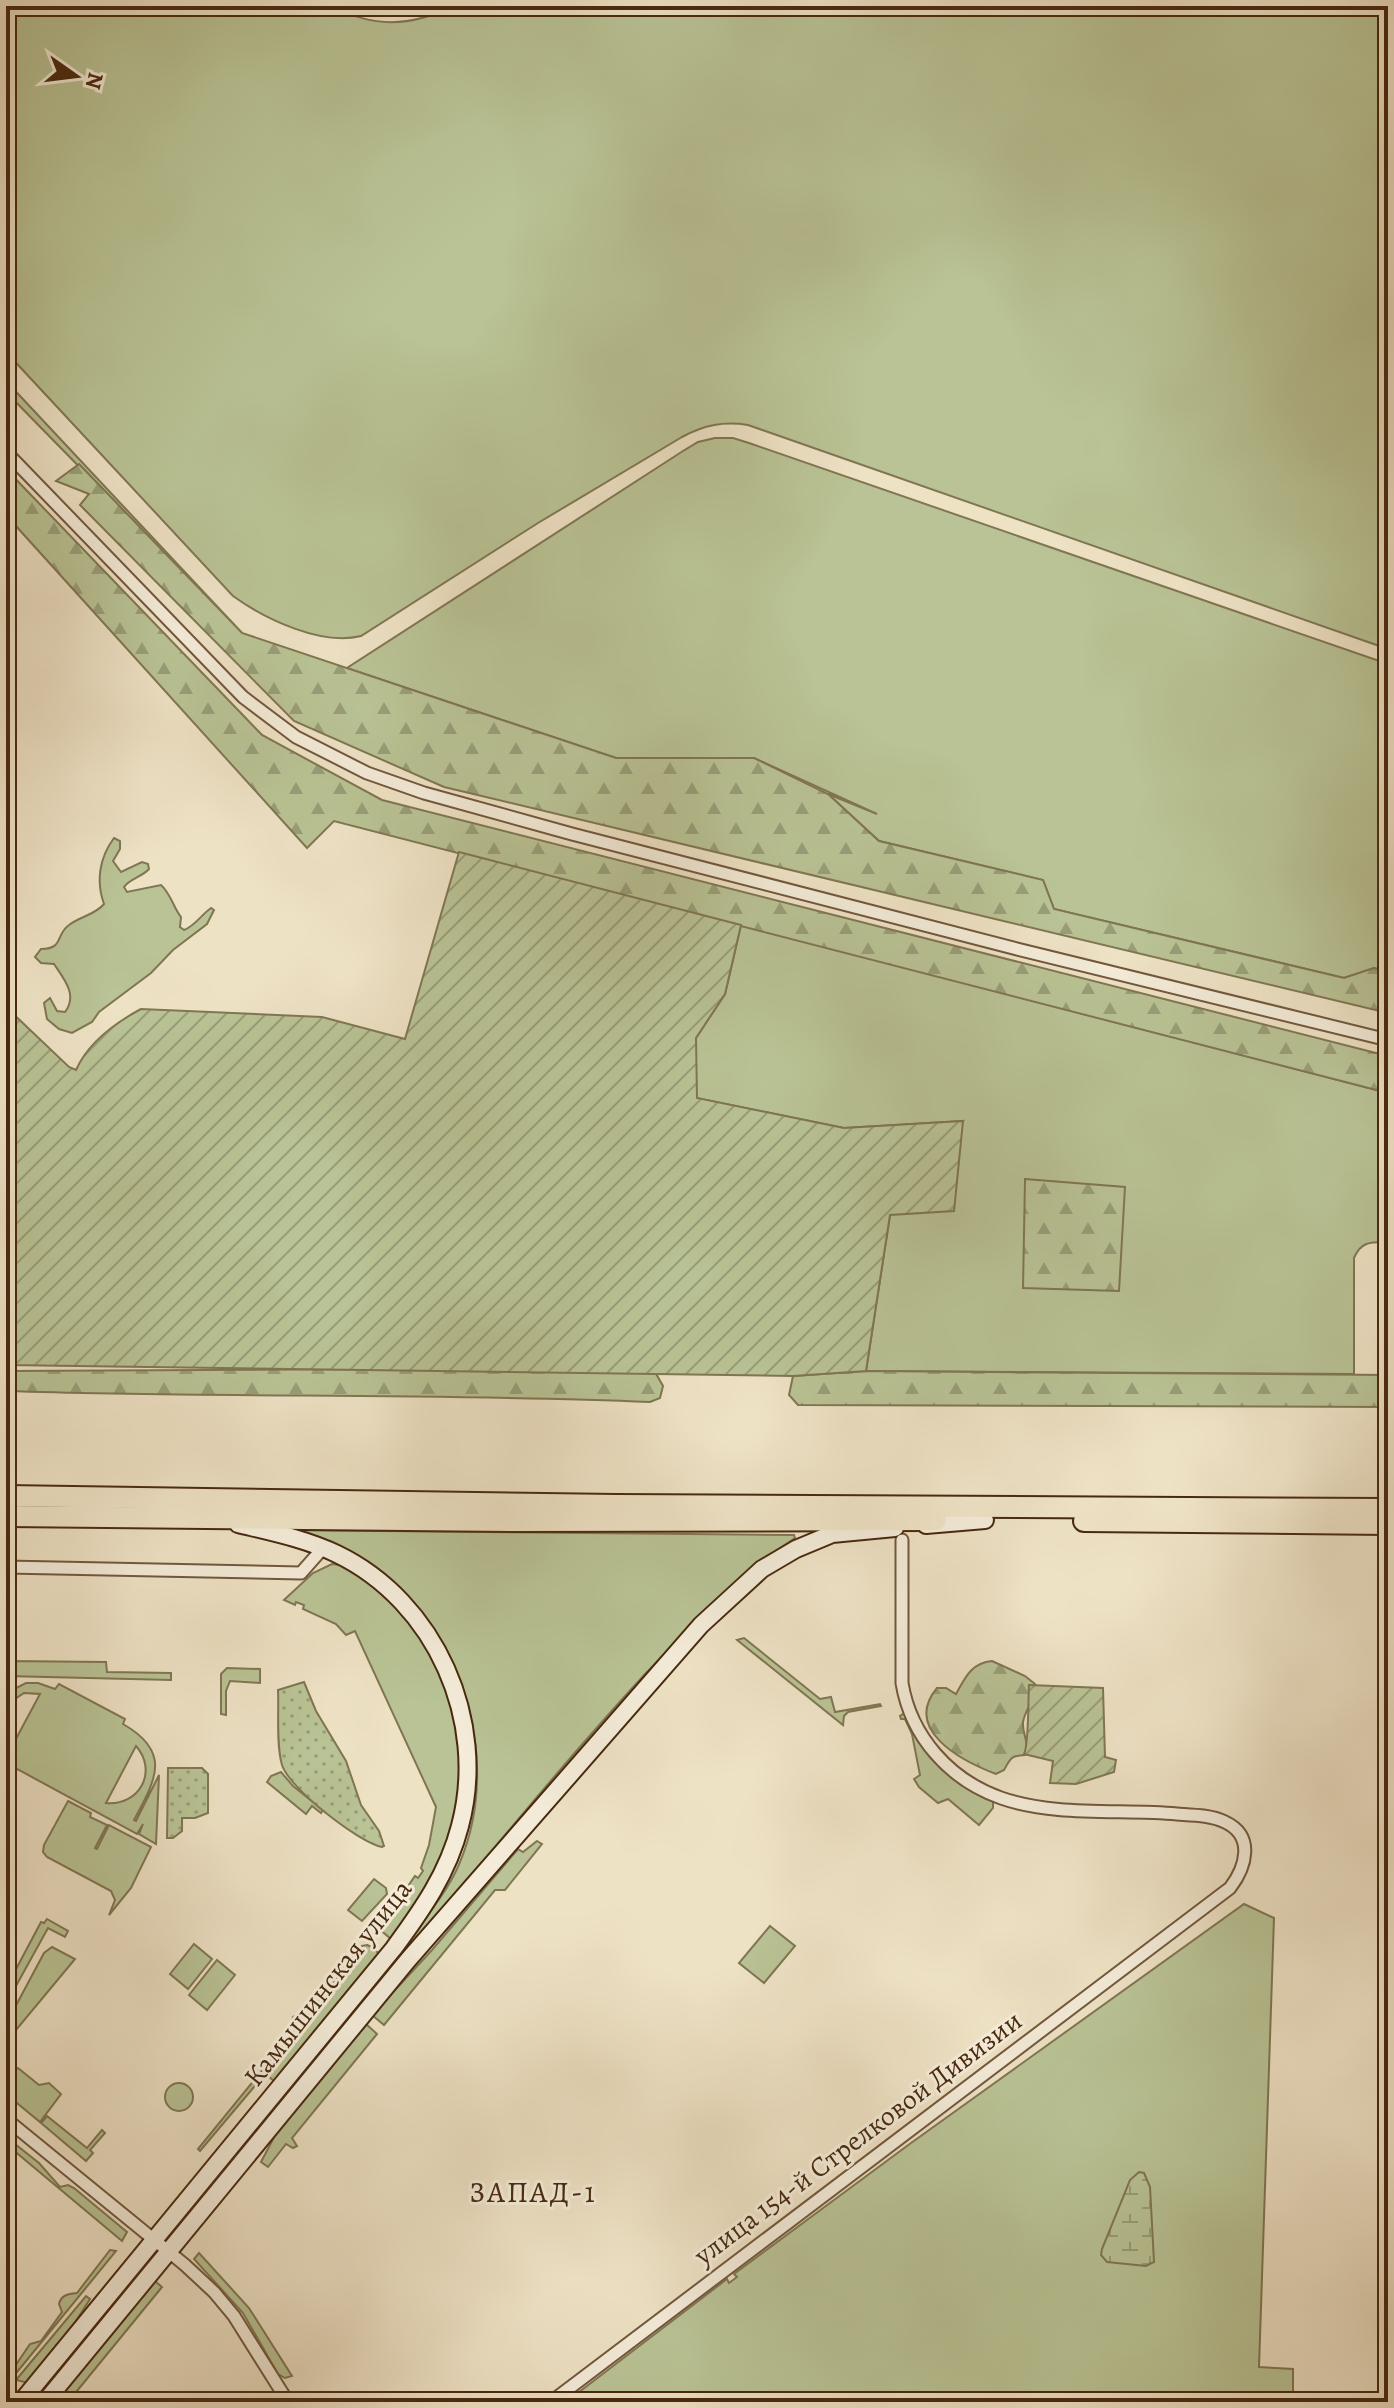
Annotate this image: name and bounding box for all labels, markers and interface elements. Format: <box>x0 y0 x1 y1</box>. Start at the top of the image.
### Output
north arrow <box>36 36 116 116</box>
text: N <box>78 69 111 92</box>
street label: Камышинская улица <box>235 1872 421 2094</box>
street label: улица 154-й Стрелковой Дивизии <box>685 2002 1030 2275</box>
district label: ЗАПАД-1 <box>469 2172 597 2212</box>

